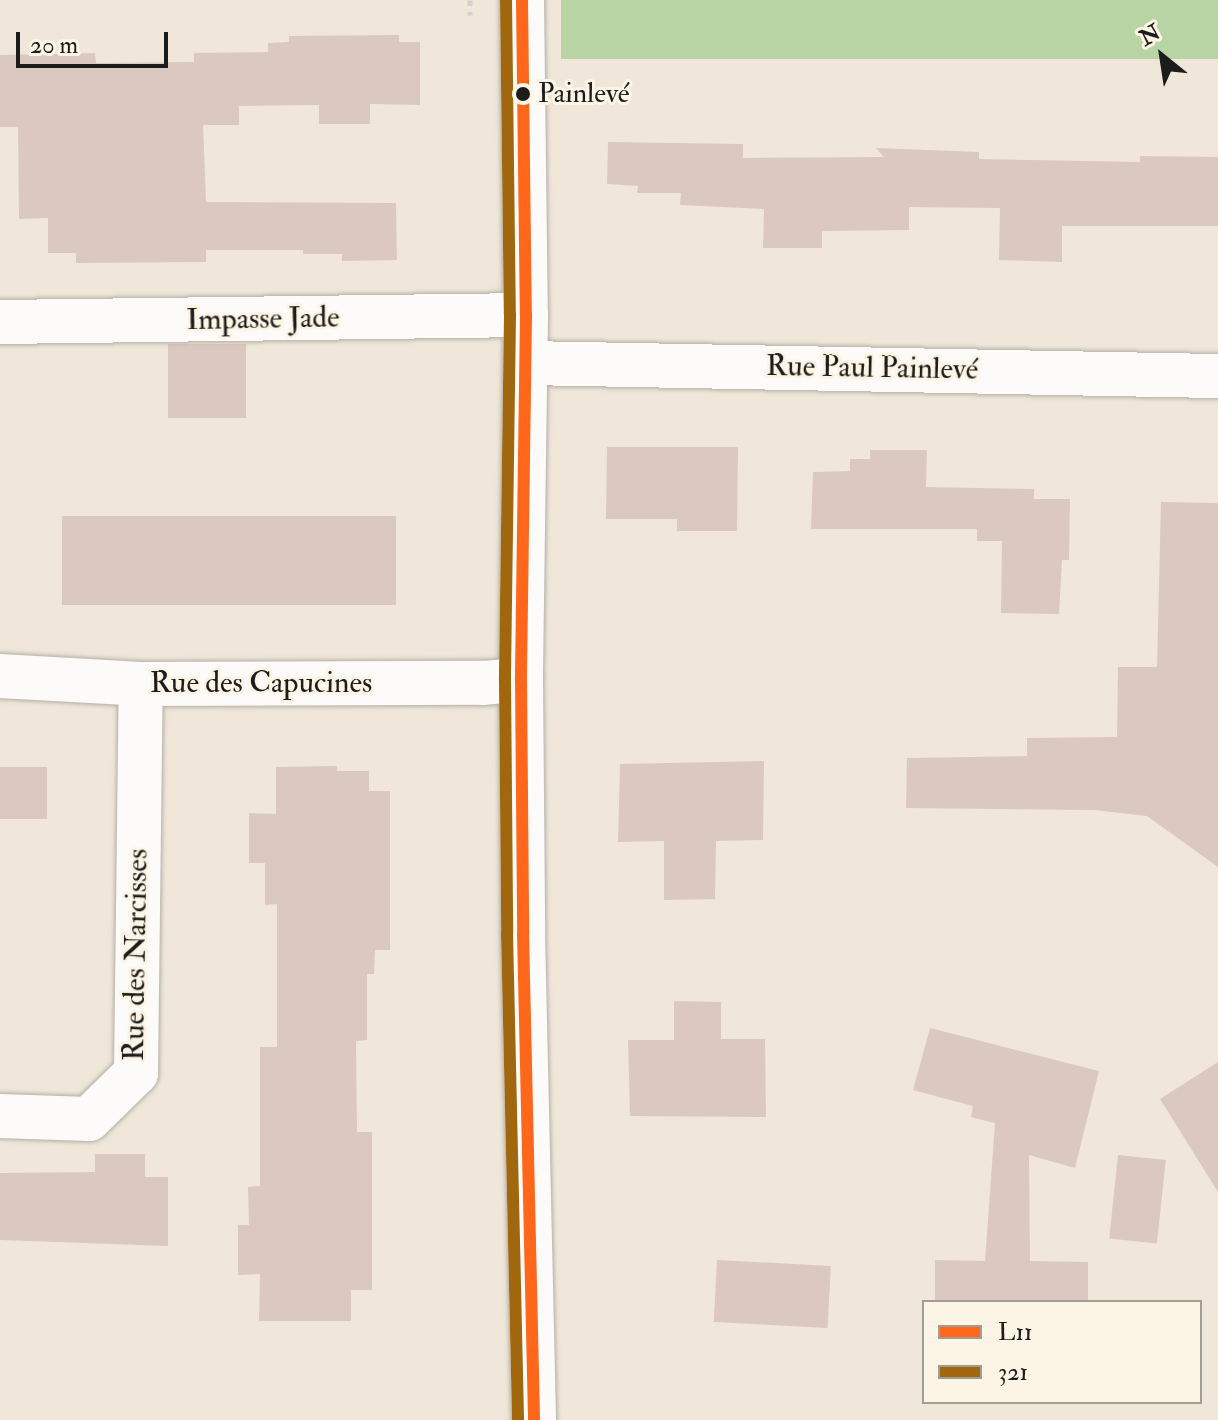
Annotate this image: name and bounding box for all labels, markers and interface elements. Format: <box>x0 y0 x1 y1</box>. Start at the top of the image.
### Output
scale bar <box>20 16 172 66</box>
north arrow <box>1122 16 1202 96</box>
text: N <box>1134 18 1166 52</box>
text: 20 m <box>30 30 78 61</box>
place label: Painlevé <box>538 77 629 111</box>
marker: Painlevé <box>515 86 531 102</box>
street label: Impasse Jade <box>186 300 340 338</box>
street label: Rue Paul Painlevé <box>766 348 978 388</box>
street label: Rue des Capucines <box>150 665 372 701</box>
street label: Rue des Narcisses <box>116 848 156 1062</box>
legend <box>922 1300 1202 1404</box>
text: L11 <box>998 1317 1033 1348</box>
text: 321 <box>998 1357 1028 1388</box>

